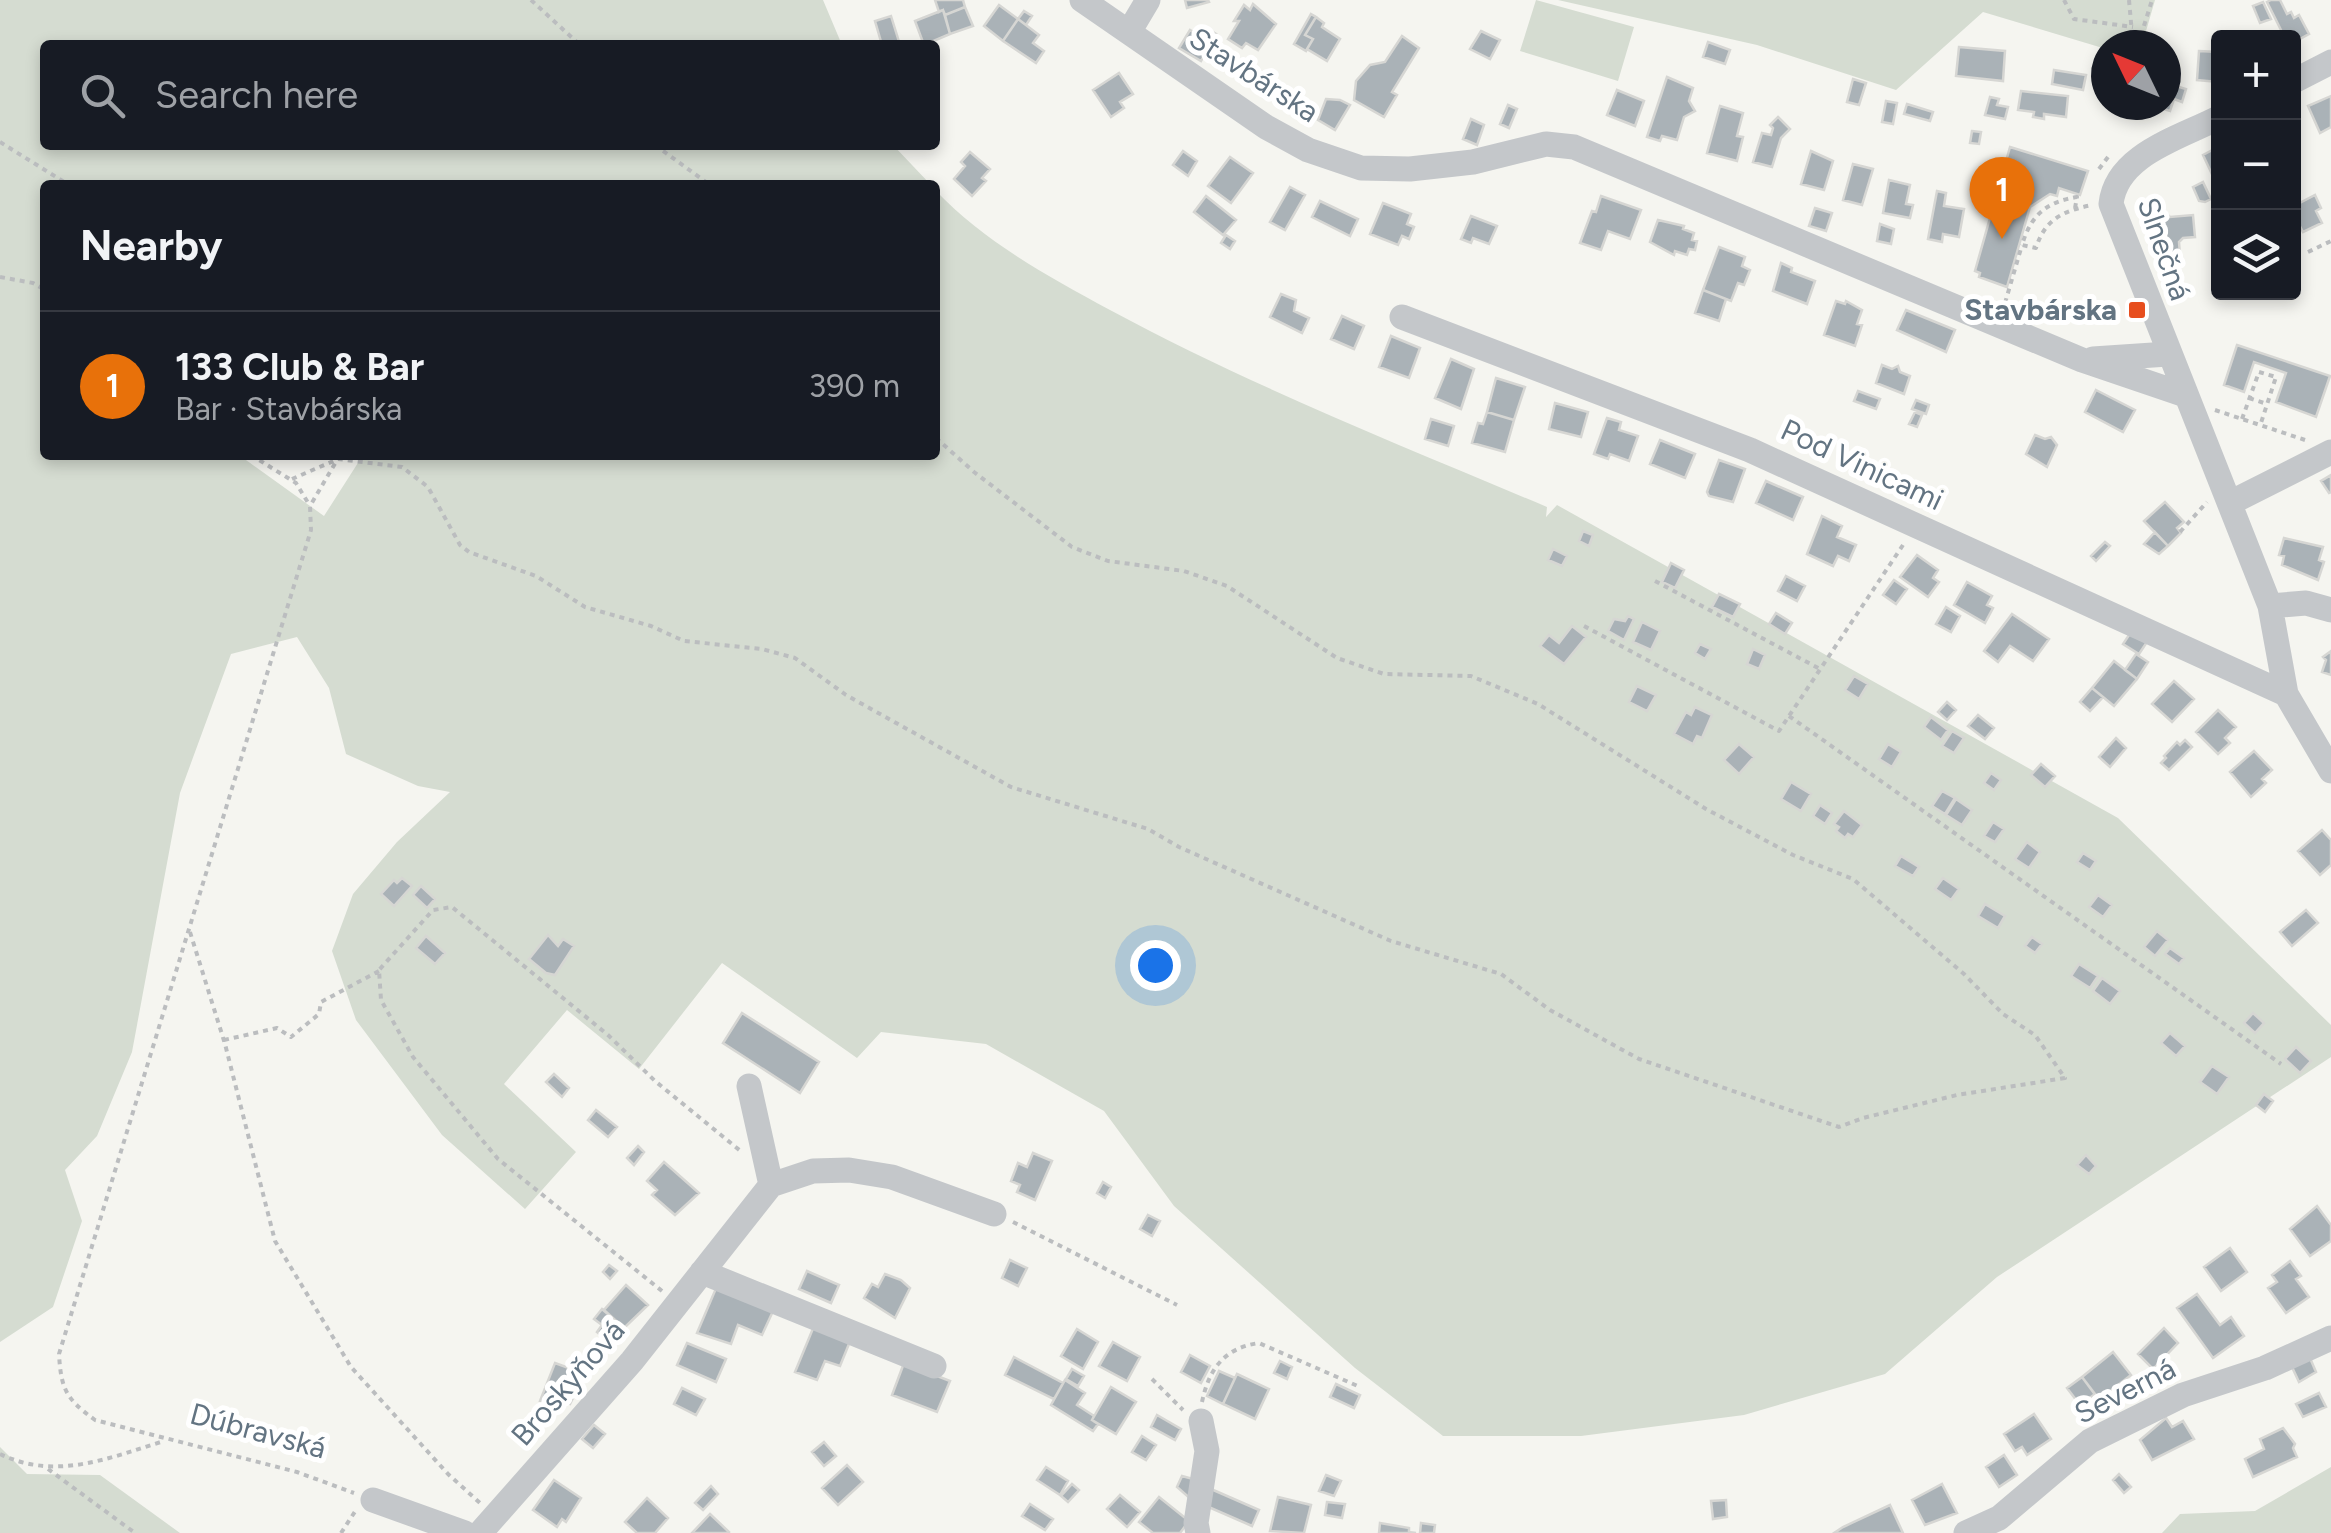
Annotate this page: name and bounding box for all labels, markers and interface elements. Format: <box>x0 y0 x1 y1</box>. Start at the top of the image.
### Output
street label: Stavbárska <box>1183 19 1326 130</box>
north arrow <box>2091 30 2181 120</box>
map controls <box>2211 30 2301 300</box>
button: + <box>2211 30 2301 120</box>
search box <box>40 40 940 150</box>
icon: search <box>75 68 130 123</box>
text: Search here <box>155 72 358 118</box>
button: − <box>2211 120 2301 210</box>
pin: 1 <box>1970 156 2034 239</box>
street label: Slnečná <box>2130 193 2199 305</box>
button: layers <box>2211 210 2301 300</box>
text: Nearby <box>80 220 222 271</box>
place label: Stavbárska <box>1964 291 2117 328</box>
marker: Stavbárska <box>2126 299 2148 321</box>
text: 133 Club & Bar <box>175 344 424 390</box>
text: 1 <box>106 367 119 405</box>
text: 390 m <box>809 367 900 405</box>
text: Bar · Stavbárska <box>175 390 402 428</box>
street label: Pod Vinicami <box>1775 411 1949 518</box>
your location <box>1130 940 1181 991</box>
street label: Broskyňová <box>503 1312 632 1453</box>
street label: Severná <box>2068 1350 2181 1432</box>
street label: Dúbravská <box>186 1395 330 1466</box>

